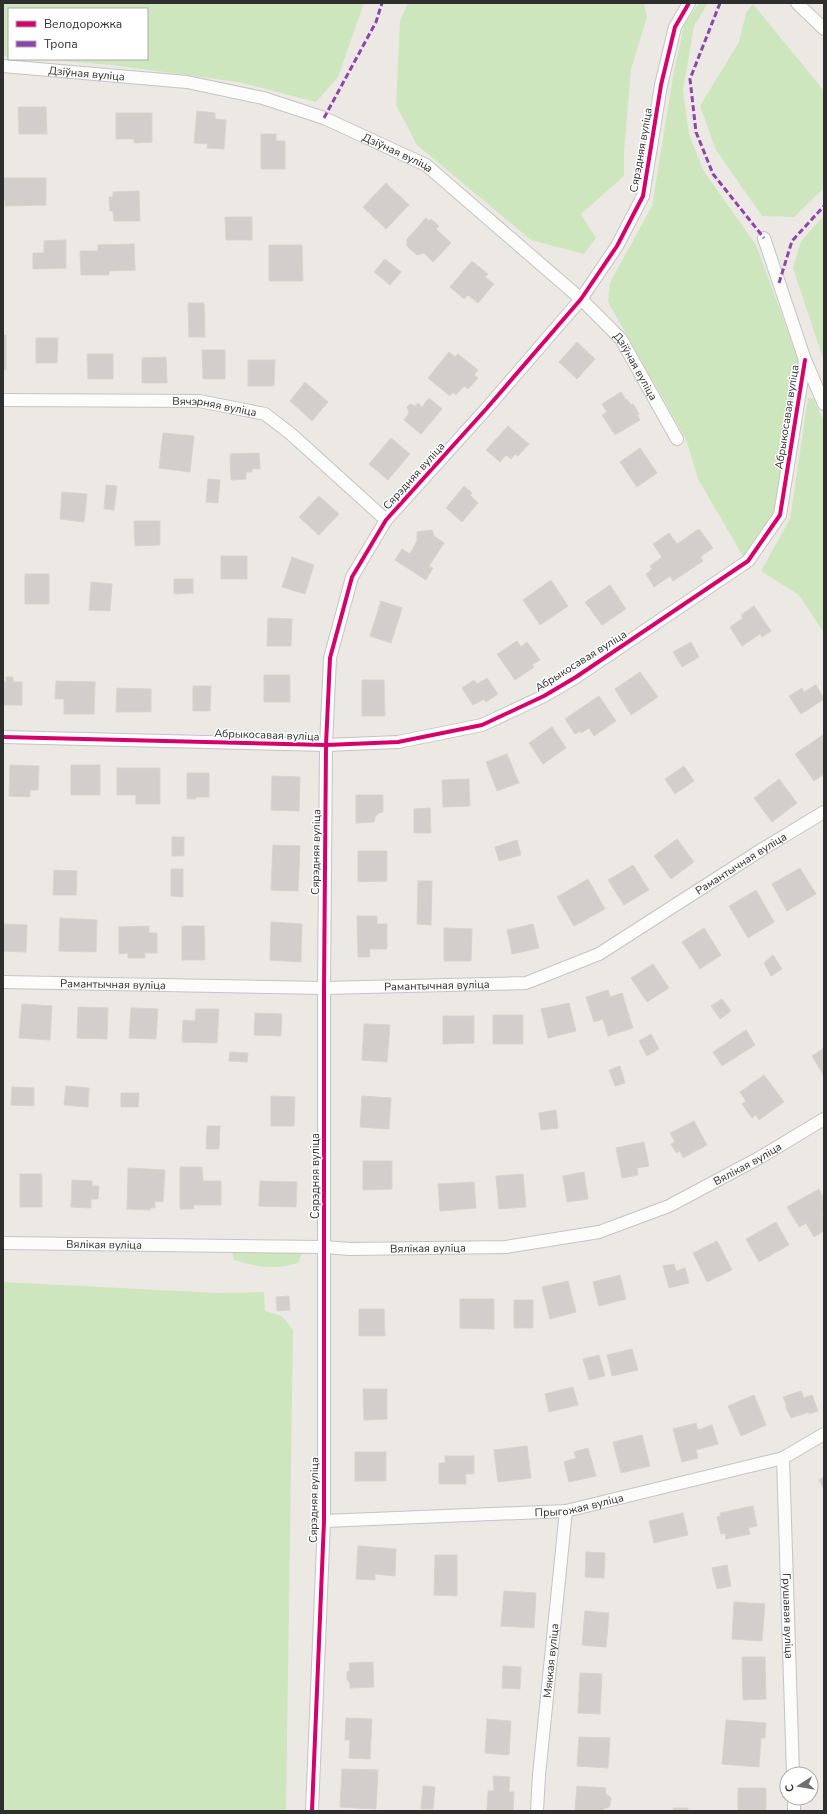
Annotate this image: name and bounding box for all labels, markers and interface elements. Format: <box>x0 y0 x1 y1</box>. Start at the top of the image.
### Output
legend <box>8 8 148 60</box>
text: Велодорожка <box>44 16 122 32</box>
text: Тропа <box>44 36 78 52</box>
street label: Дзіўная вуліца <box>48 62 126 84</box>
street label: Сярэдняя вуліца <box>626 106 656 194</box>
street label: Дзіўная вуліца <box>360 129 437 176</box>
street label: Дзіўная вуліца <box>610 328 661 403</box>
street label: Абрыкосавая вуліца <box>771 364 803 470</box>
street label: Вячэрняя вуліца <box>172 393 258 420</box>
street label: Сярэдняя вуліца <box>380 439 448 513</box>
street label: Абрыкосавая вуліца <box>532 627 630 695</box>
street label: Абрыкосавая вуліца <box>214 726 320 744</box>
street label: Сярэдняя вуліца <box>308 809 324 895</box>
street label: Рамантычная вуліца <box>692 829 789 898</box>
street label: Рамантычная вуліца <box>60 976 166 993</box>
street label: Рамантычная вуліца <box>384 976 490 994</box>
street label: Сярэдняя вуліца <box>308 1133 323 1219</box>
street label: Вялікая вуліца <box>711 1139 784 1189</box>
street label: Вялікая вуліца <box>66 1236 142 1252</box>
street label: Вялікая вуліца <box>390 1240 466 1256</box>
street label: Сярэдняя вуліца <box>306 1457 322 1543</box>
street label: Прыгожая вуліца <box>534 1490 625 1520</box>
street label: Грушавая вуліца <box>779 1573 797 1659</box>
street label: Мяккая вуліца <box>539 1623 562 1699</box>
north arrow <box>779 1766 819 1806</box>
text: С <box>781 1782 798 1793</box>

